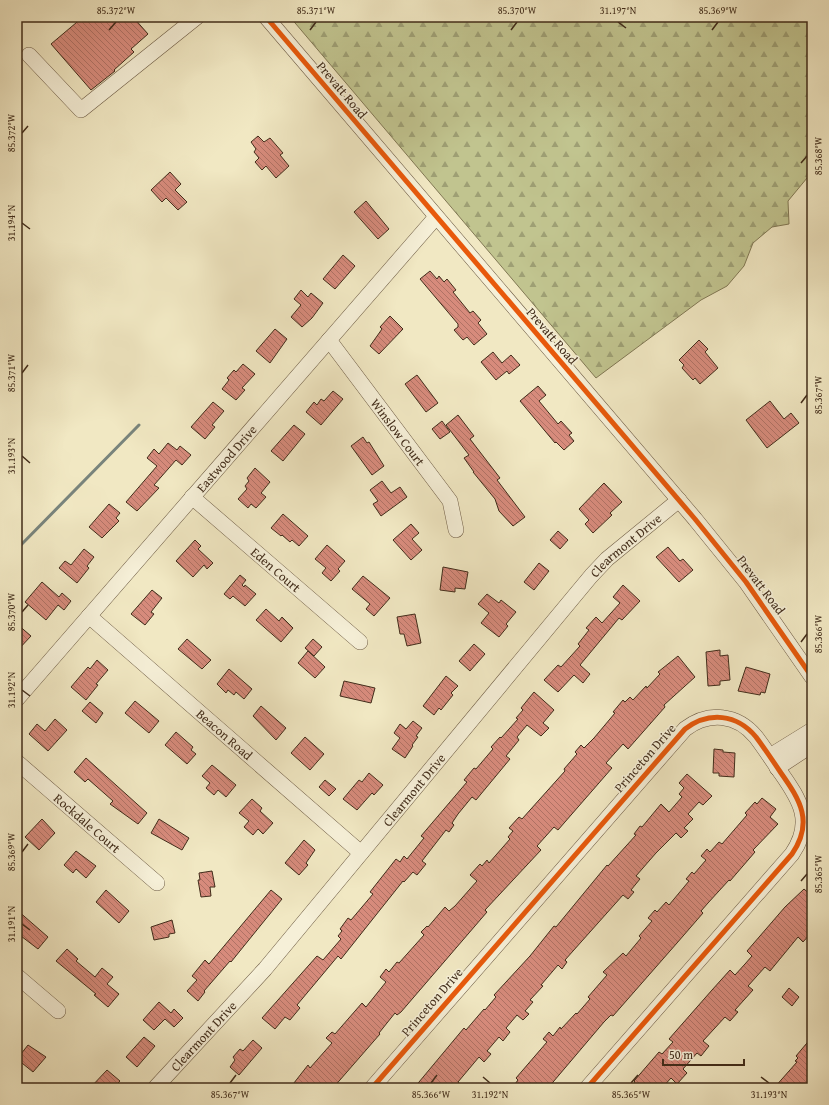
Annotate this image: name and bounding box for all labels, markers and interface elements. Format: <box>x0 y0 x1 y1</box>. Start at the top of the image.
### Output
text: 85.372°W <box>97 3 136 18</box>
text: 85.371°W <box>297 3 336 18</box>
text: 85.370°W <box>498 3 537 18</box>
text: 31.197°N <box>600 3 637 18</box>
text: 85.369°W <box>699 3 738 18</box>
street label: Prevatt Road <box>312 57 372 123</box>
text: 85.372°W <box>4 113 19 152</box>
text: 85.368°W <box>811 136 826 175</box>
text: 31.194°N <box>4 204 19 241</box>
street label: Prevatt Road <box>522 303 582 369</box>
text: 85.371°W <box>4 353 19 392</box>
text: 85.367°W <box>811 375 826 414</box>
street label: Winslow Court <box>366 394 430 470</box>
street label: Eastwood Drive <box>192 420 261 496</box>
text: 31.193°N <box>4 437 19 474</box>
street label: Clearmont Drive <box>585 509 665 581</box>
street label: Eden Court <box>247 543 305 597</box>
street label: Prevatt Road <box>732 551 790 619</box>
text: 85.370°W <box>4 592 19 631</box>
text: 85.366°W <box>811 614 826 653</box>
text: 31.192°N <box>4 671 19 708</box>
street label: Beacon Road <box>192 704 257 764</box>
street label: Princeton Drive <box>610 719 680 797</box>
street label: Clearmont Drive <box>378 749 450 830</box>
street label: Rockdale Court <box>50 789 125 857</box>
text: 85.369°W <box>4 832 19 871</box>
text: 85.365°W <box>811 854 826 893</box>
text: 31.191°N <box>4 905 19 942</box>
street label: Princeton Drive <box>397 963 467 1041</box>
street label: Clearmont Drive <box>166 997 241 1075</box>
scale bar <box>663 1041 744 1067</box>
text: 50 m <box>669 1046 693 1063</box>
text: 85.367°W <box>211 1087 250 1102</box>
text: 85.366°W <box>412 1087 451 1102</box>
text: 31.192°N <box>472 1087 509 1102</box>
text: 85.365°W <box>612 1087 651 1102</box>
text: 31.193°N <box>751 1087 788 1102</box>

